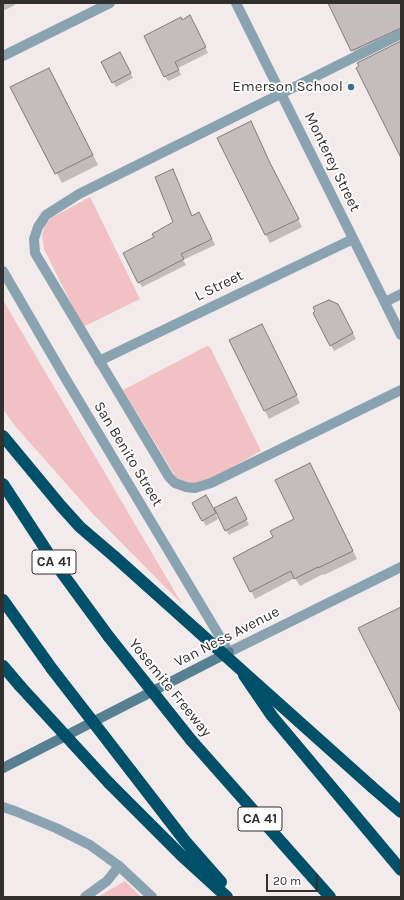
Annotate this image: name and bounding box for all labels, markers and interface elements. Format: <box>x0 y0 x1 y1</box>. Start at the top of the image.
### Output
place label: Emerson School <box>232 78 343 96</box>
marker: Emerson School <box>346 82 356 92</box>
street label: Monterey Street <box>300 109 364 215</box>
street label: L Street <box>192 267 246 305</box>
street label: San Benito Street <box>90 398 166 510</box>
road number: CA 41 <box>32 550 76 574</box>
street label: Van Ness Avenue <box>171 603 283 671</box>
street label: Yosemite Freeway <box>125 635 215 741</box>
road number: CA 41 <box>238 807 282 831</box>
scale bar <box>268 866 320 892</box>
text: 20 m <box>273 874 301 888</box>

